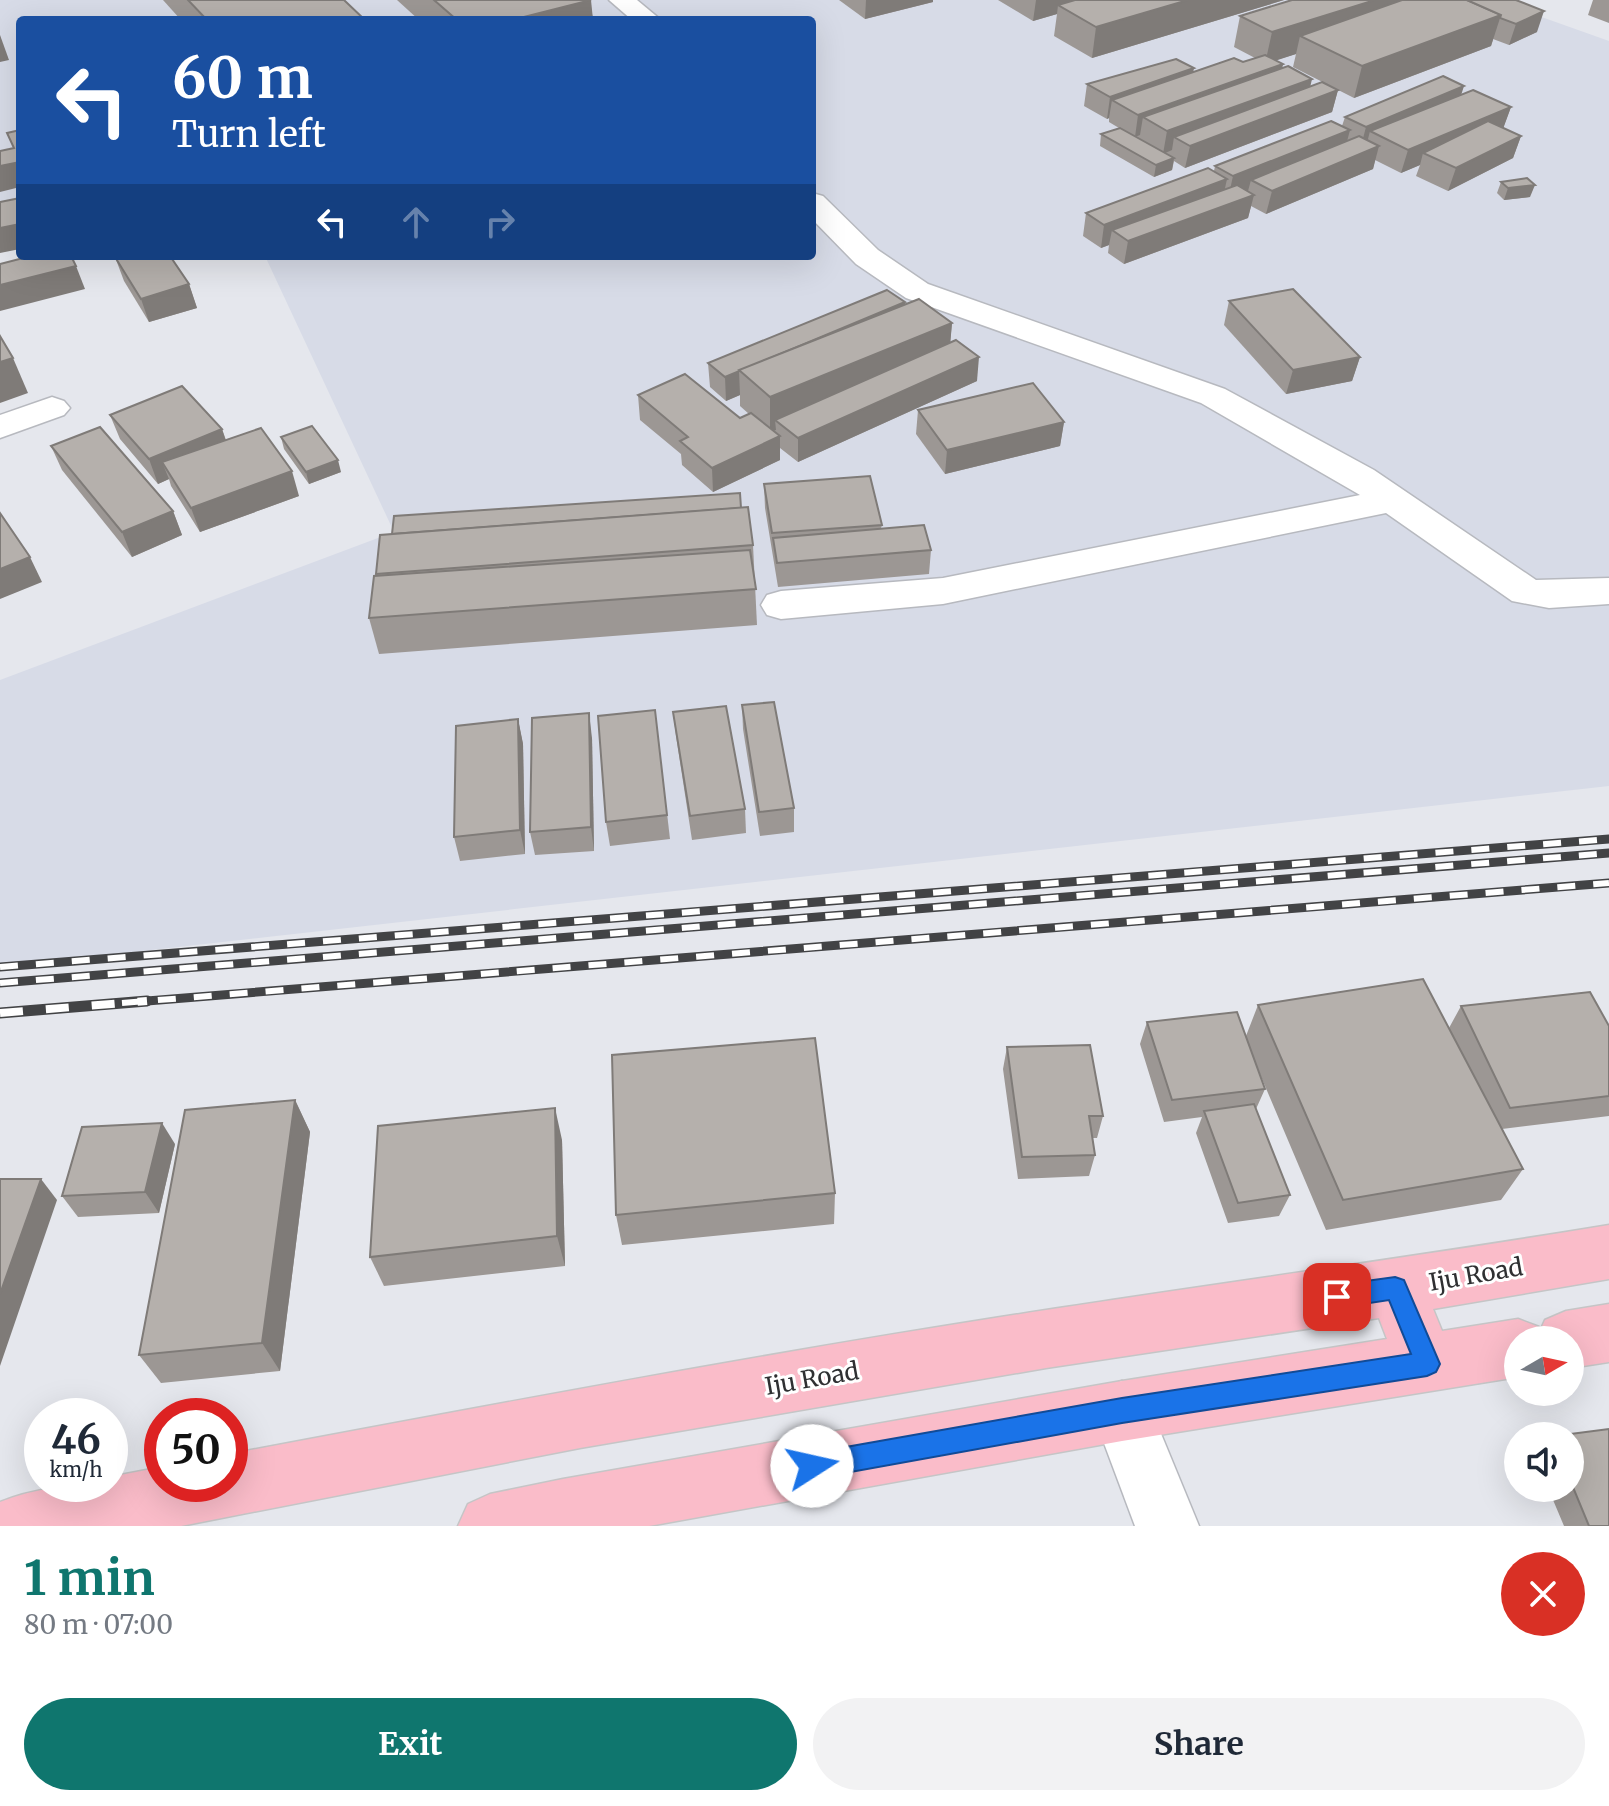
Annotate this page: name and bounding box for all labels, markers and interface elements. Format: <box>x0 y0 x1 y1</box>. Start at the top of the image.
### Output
text: 60 m <box>172 43 313 113</box>
icon: left <box>40 48 144 152</box>
text: Turn left <box>172 112 326 157</box>
icon: left <box>310 200 354 244</box>
icon: ahead <box>394 200 438 244</box>
icon: right <box>478 200 522 244</box>
street label: Iju Road <box>1427 1251 1525 1298</box>
pin <box>1303 1263 1371 1331</box>
icon: arrive <box>1315 1275 1359 1319</box>
north arrow <box>1504 1326 1584 1406</box>
map controls <box>1504 1326 1584 1502</box>
street label: Iju Road <box>763 1355 861 1402</box>
speed limit sign: 50 <box>144 1398 248 1502</box>
text: 46 <box>51 1415 101 1465</box>
button: sound <box>1504 1422 1584 1502</box>
position arrow <box>770 1424 854 1508</box>
text: km/h <box>50 1457 102 1482</box>
text: 1 min <box>24 1548 155 1608</box>
button: close <box>1501 1552 1585 1636</box>
text: 80 m · 07:00 <box>24 1608 173 1641</box>
button: Exit <box>24 1698 797 1790</box>
button: Share <box>813 1698 1585 1790</box>

